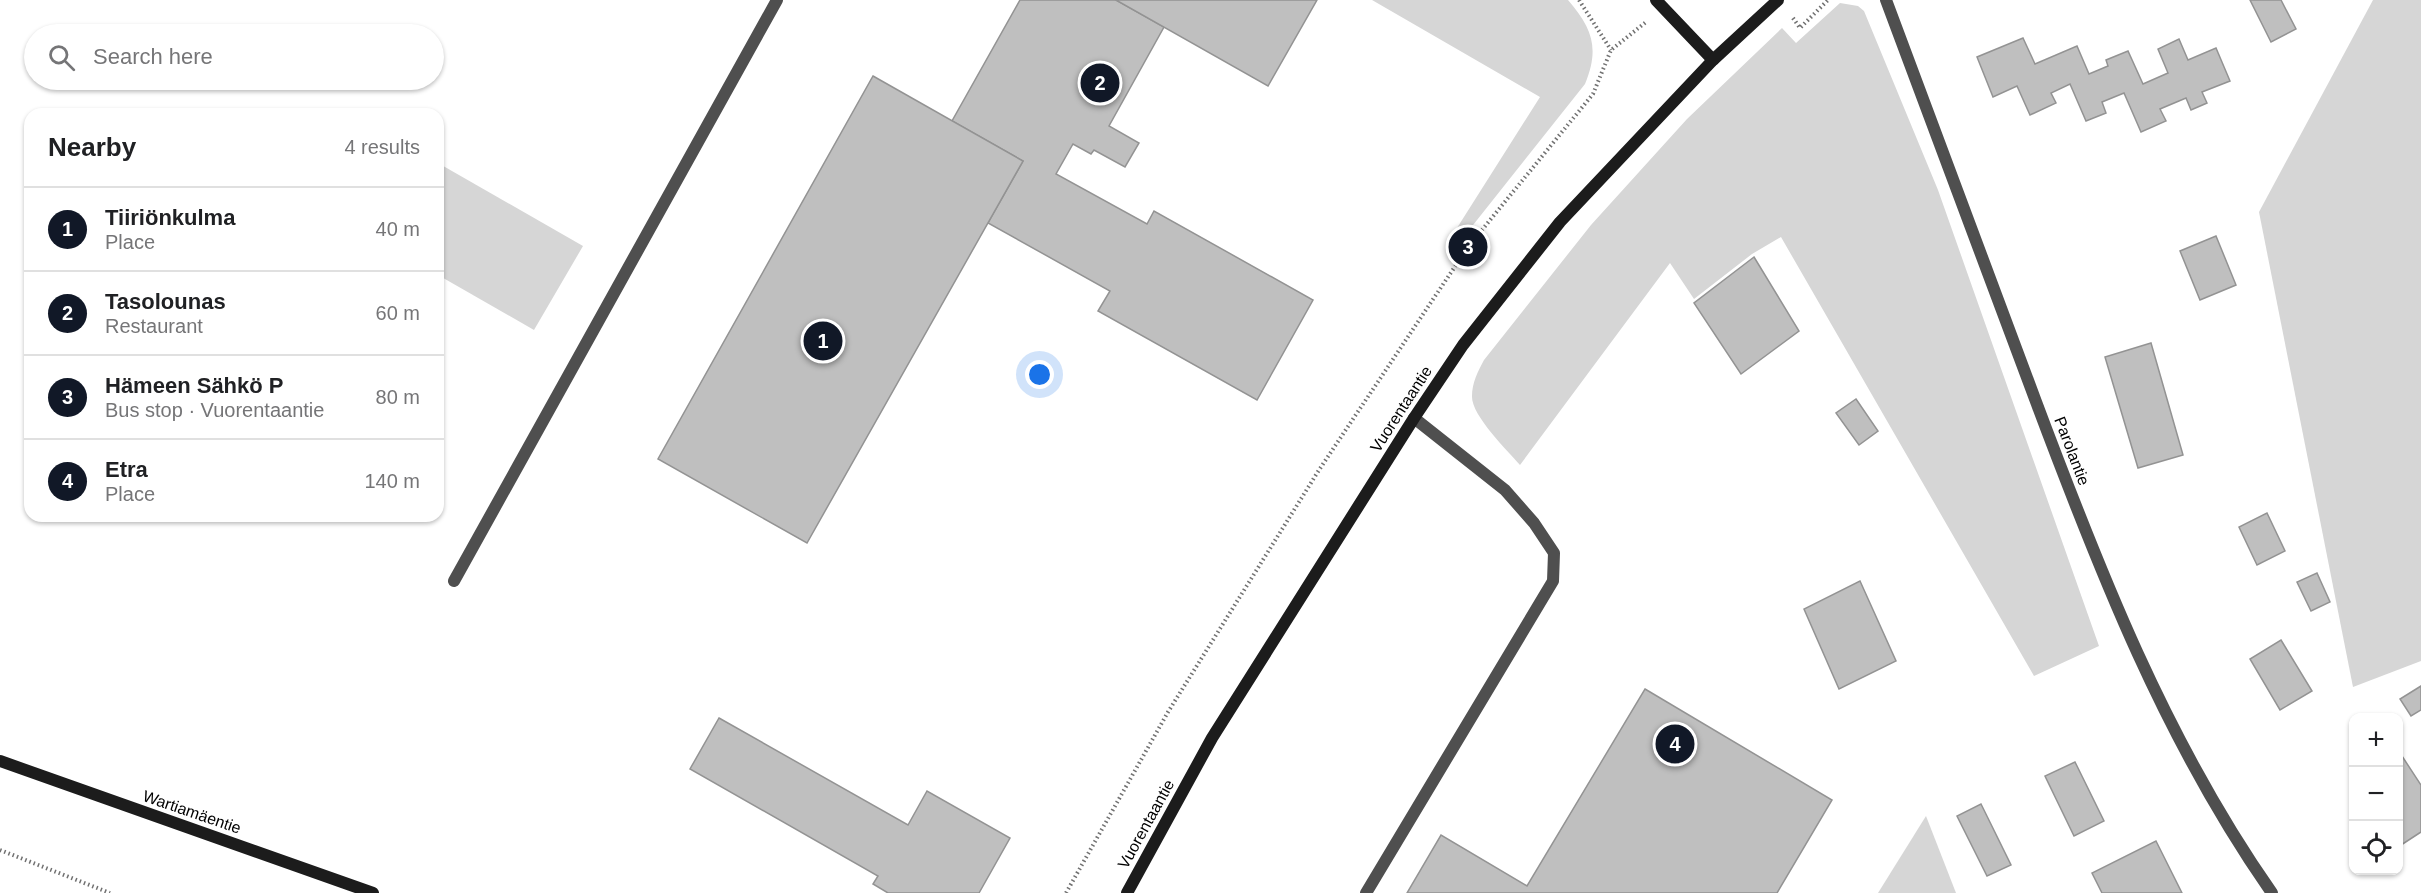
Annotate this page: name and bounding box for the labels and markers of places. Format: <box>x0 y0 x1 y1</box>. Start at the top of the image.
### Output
pin: 2 <box>1080 60 1120 106</box>
pin: 3 <box>1448 224 1488 270</box>
pin: 1 <box>804 318 842 364</box>
pin: 4 <box>1656 722 1694 766</box>

